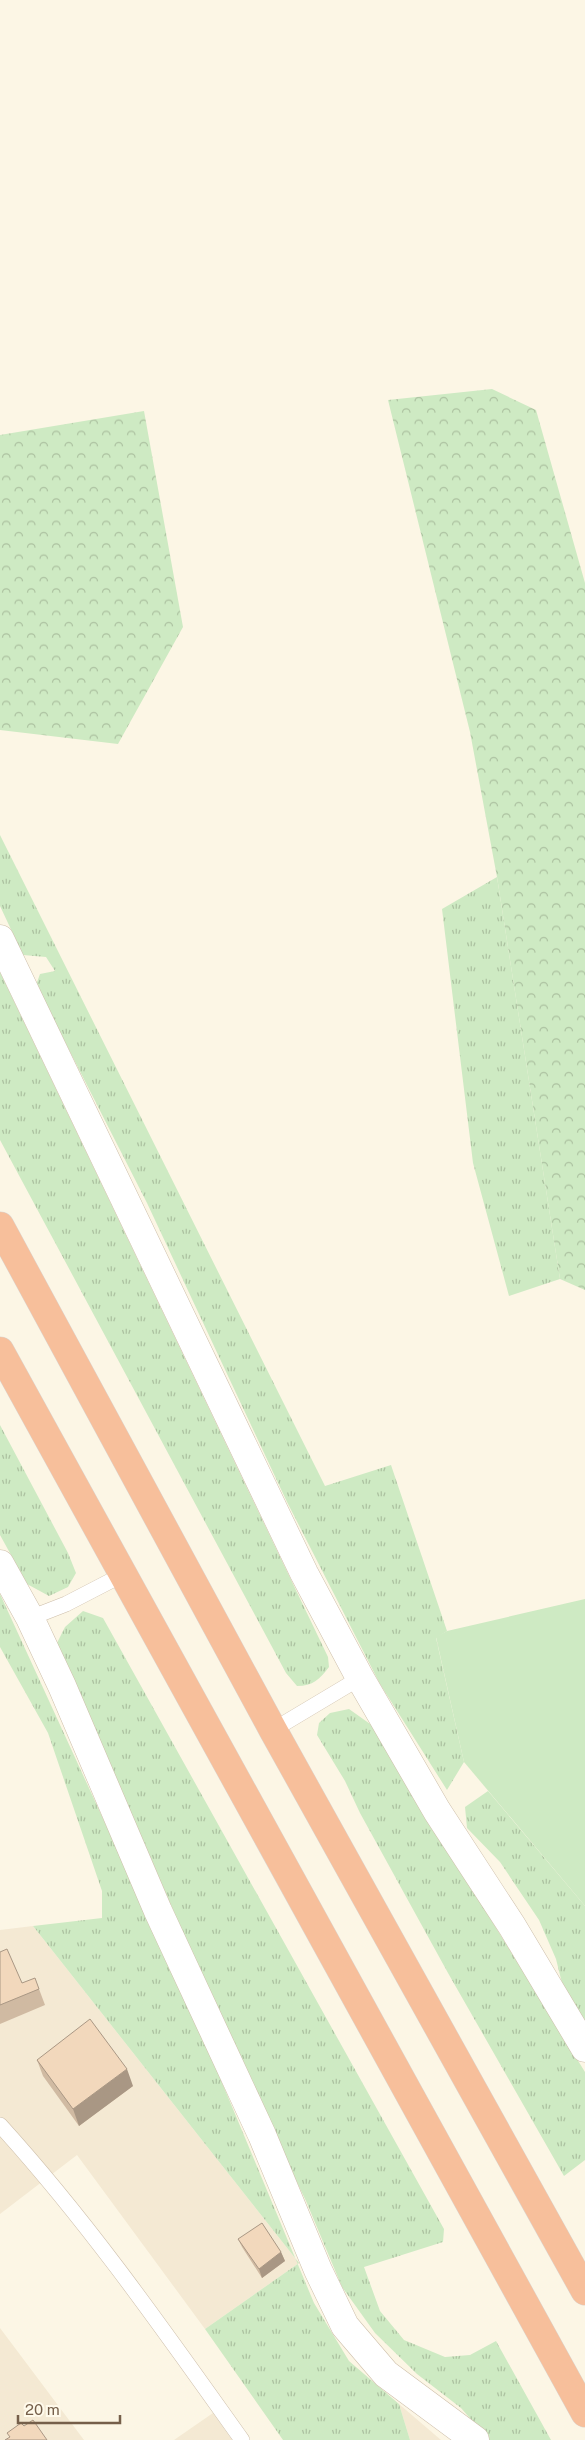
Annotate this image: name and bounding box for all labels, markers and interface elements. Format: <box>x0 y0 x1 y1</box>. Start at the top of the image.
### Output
scale bar <box>18 2392 120 2424</box>
text: 20 m <box>25 2401 60 2418</box>

